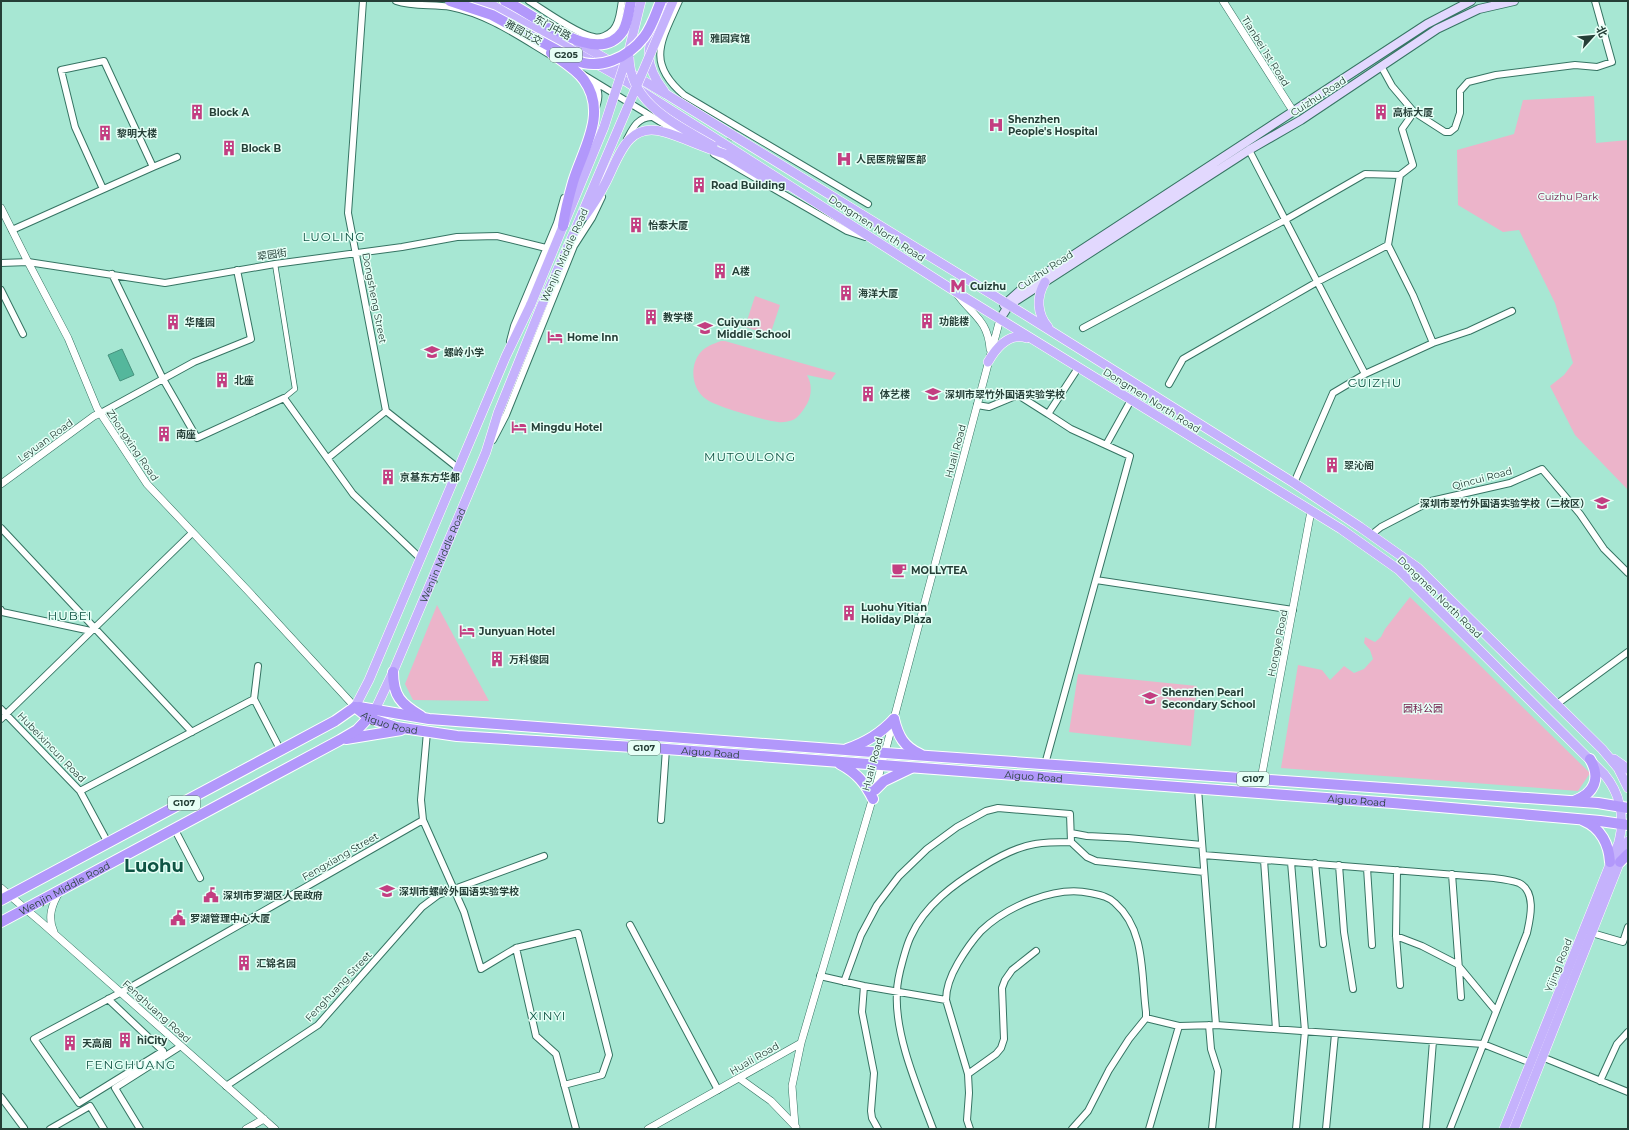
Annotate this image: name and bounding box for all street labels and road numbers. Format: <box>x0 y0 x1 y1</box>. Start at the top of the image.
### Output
street label: 东门中路 <box>532 12 573 43</box>
street label: Tianbei 1st Road <box>1239 14 1292 89</box>
street label: 雅园立交 <box>503 17 544 48</box>
road number: G205 <box>550 48 582 62</box>
street label: Cuizhu Road <box>1288 74 1349 119</box>
street label: Dongmen North Road <box>826 192 927 264</box>
street label: Wenjin Middle Road <box>538 206 591 304</box>
street label: 翠园街 <box>256 246 288 263</box>
street label: Cuizhu Road <box>1015 248 1076 293</box>
street label: Dongsheng Street <box>359 252 390 345</box>
street label: Dongmen North Road <box>1101 365 1203 436</box>
street label: Zhongxing Road <box>104 407 161 484</box>
street label: Leyuan Road <box>15 416 76 465</box>
street label: Huali Road <box>942 423 969 479</box>
street label: Qincui Road <box>1451 464 1514 493</box>
street label: Wenjin Middle Road <box>417 506 469 605</box>
street label: Dongmen North Road <box>1395 554 1485 641</box>
street label: Hongye Road <box>1265 608 1290 678</box>
street label: Aiguo Road <box>358 708 419 737</box>
street label: Hubeixincun Road <box>15 709 89 785</box>
street label: Huali Road <box>859 736 886 792</box>
road number: G107 <box>628 741 660 755</box>
street label: Aiguo Road <box>681 744 740 761</box>
street label: Aiguo Road <box>1004 768 1063 785</box>
road number: G107 <box>1237 772 1269 786</box>
street label: Aiguo Road <box>1327 792 1386 809</box>
road number: G107 <box>168 796 200 810</box>
street label: Fengxiang Street <box>300 829 381 884</box>
street label: Wenjin Middle Road <box>17 859 113 918</box>
street label: Yijing Road <box>1542 936 1575 994</box>
street label: Fenghuang Street <box>302 948 374 1024</box>
street label: Fenghuang Road <box>120 977 194 1045</box>
street label: Huali Road <box>727 1039 781 1078</box>

